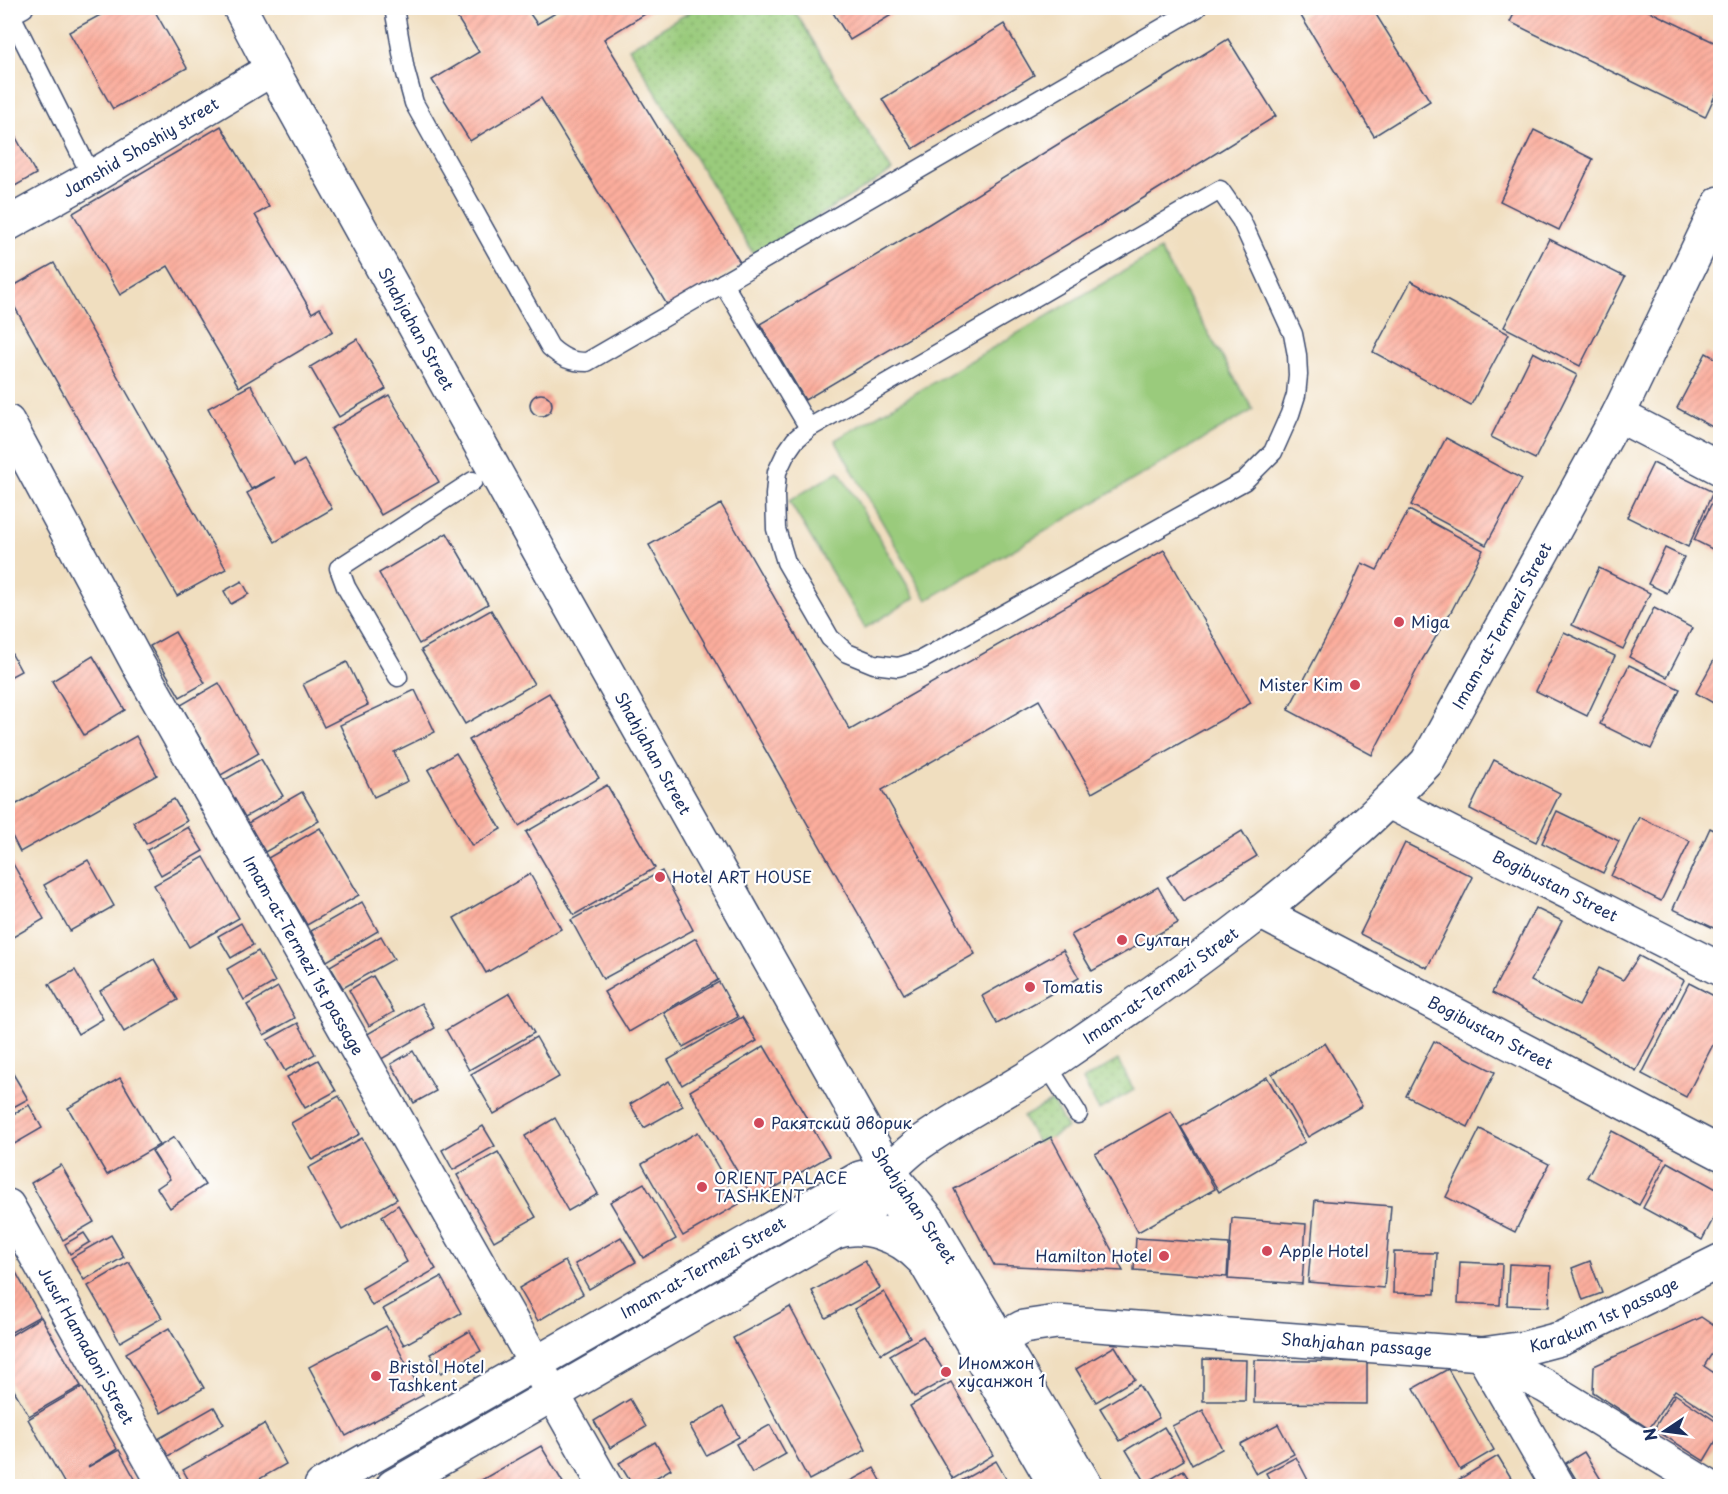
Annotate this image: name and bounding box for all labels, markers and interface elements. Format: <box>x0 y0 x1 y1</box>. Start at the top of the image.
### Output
street label: Jamshid Shoshiy street <box>58 91 223 202</box>
street label: Shahjahan Street <box>373 262 461 395</box>
street label: Imam-at-Termezi Street <box>1445 537 1557 713</box>
place label: Miga <box>1411 609 1450 633</box>
marker: Miga <box>1392 615 1406 629</box>
place label: Mister Kim <box>1259 672 1343 696</box>
marker: Mister Kim <box>1348 678 1362 692</box>
street label: Shahjahan Street <box>610 687 698 819</box>
street label: Bogibustan Street <box>1489 843 1623 927</box>
street label: Imam-at-Termezi 1st passage <box>238 851 371 1059</box>
place label: Hotel ART HOUSE <box>672 864 812 888</box>
marker: Hotel ART HOUSE <box>653 870 667 884</box>
street label: Imam-at-Termezi Street <box>1077 920 1243 1049</box>
place label: Султан <box>1134 927 1190 951</box>
marker: Султан <box>1115 933 1129 947</box>
place label: Tomatis <box>1042 974 1103 998</box>
marker: Tomatis <box>1023 980 1037 994</box>
street label: Bogibustаn Street <box>1424 989 1558 1075</box>
place label: Ракятский дворик <box>771 1110 913 1134</box>
marker: Ракятский дворик <box>752 1116 766 1130</box>
street label: Shahjahan Street <box>866 1141 964 1269</box>
place label: ORIENT PALACE TASHKENT <box>714 1165 848 1207</box>
marker: ORIENT PALACE TASHKENT <box>695 1180 709 1194</box>
street label: Imam-at-Termezi Street <box>615 1210 790 1324</box>
place label: Apple Hotel <box>1279 1238 1369 1262</box>
place label: Hamilton Hotel <box>1036 1243 1152 1267</box>
marker: Apple Hotel <box>1260 1244 1274 1258</box>
marker: Hamilton Hotel <box>1157 1249 1171 1263</box>
street label: Jusuf Hamadoni Street <box>33 1262 141 1429</box>
street label: Karakum 1st passage <box>1526 1270 1682 1357</box>
street label: Shahjahan passage <box>1280 1326 1433 1361</box>
place label: Иномжон хусанжон 1 <box>958 1350 1045 1392</box>
place label: Bristol Hotel Tashkent <box>388 1354 484 1396</box>
marker: Иномжон хусанжон 1 <box>939 1365 953 1379</box>
marker: Bristol Hotel Tashkent <box>369 1369 383 1383</box>
north arrow <box>1635 1401 1695 1461</box>
text: N <box>1636 1426 1663 1443</box>

